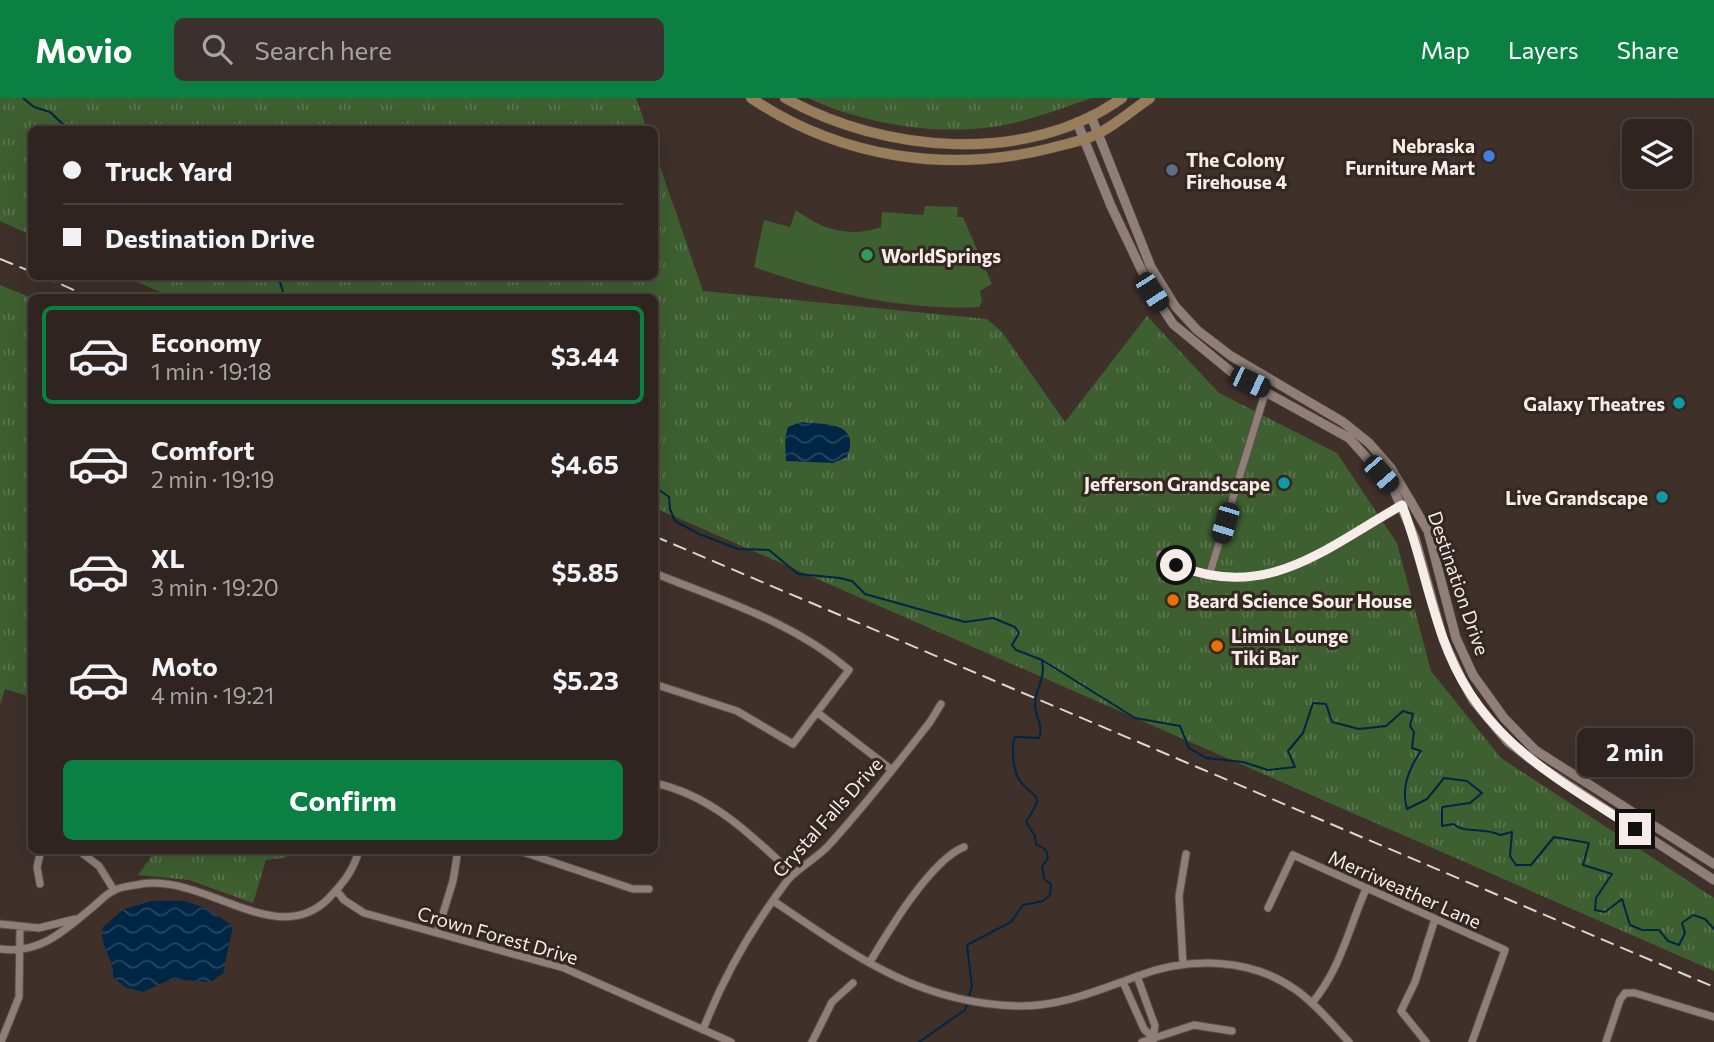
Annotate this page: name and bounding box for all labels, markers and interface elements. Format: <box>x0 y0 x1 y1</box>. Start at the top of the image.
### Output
search box <box>174 18 664 81</box>
text: Movio <box>35 29 132 70</box>
icon: search <box>198 30 236 68</box>
text: Search here <box>254 34 392 65</box>
text: Map <box>1421 35 1470 64</box>
text: Layers <box>1508 35 1579 64</box>
text: Share <box>1617 35 1679 64</box>
map controls <box>1622 119 1692 189</box>
button: layers <box>1622 119 1692 189</box>
place label: Nebraska Furniture Mart <box>1345 134 1475 179</box>
place label: The Colony Firehouse 4 <box>1186 148 1288 193</box>
marker: Nebraska Furniture Mart <box>1481 148 1497 164</box>
text: Truck Yard <box>105 155 233 186</box>
marker: The Colony Firehouse 4 <box>1164 162 1180 178</box>
text: Destination Drive <box>105 222 315 253</box>
place label: WorldSprings <box>881 244 1001 267</box>
marker: WorldSprings <box>859 247 875 263</box>
car <box>1132 269 1173 315</box>
icon: car <box>67 324 130 387</box>
text: Economy <box>151 326 262 357</box>
text: $3.44 <box>551 340 619 371</box>
text: 1 min · 19:18 <box>151 357 272 385</box>
car <box>1227 364 1274 400</box>
place label: Galaxy Theatres <box>1523 392 1665 415</box>
marker: Galaxy Theatres <box>1671 395 1687 411</box>
icon: car <box>67 432 130 495</box>
text: Comfort <box>151 434 254 465</box>
text: $4.65 <box>550 448 619 479</box>
car <box>1360 451 1403 497</box>
text: 2 min · 19:19 <box>151 465 275 493</box>
place label: Jefferson Grandscape <box>1084 472 1270 495</box>
marker: Jefferson Grandscape <box>1276 475 1292 491</box>
place label: Live Grandscape <box>1505 486 1648 509</box>
marker: Live Grandscape <box>1654 489 1670 505</box>
car <box>1209 500 1242 546</box>
street label: Destination Drive <box>1424 508 1494 658</box>
icon: car <box>67 540 130 603</box>
text: XL <box>151 542 185 573</box>
route start <box>1160 549 1192 581</box>
text: $5.85 <box>552 556 619 587</box>
text: 3 min · 19:20 <box>151 573 279 601</box>
place label: Beard Science Sour House <box>1187 589 1412 612</box>
marker: Beard Science Sour House <box>1165 592 1181 608</box>
place label: Limin Lounge Tiki Bar <box>1231 624 1348 669</box>
marker: Limin Lounge Tiki Bar <box>1209 638 1225 654</box>
icon: car <box>67 648 130 711</box>
text: Moto <box>151 650 218 681</box>
text: $5.23 <box>552 664 619 695</box>
text: 4 min · 19:21 <box>151 681 274 709</box>
callout: 2 min <box>1577 728 1693 776</box>
text: 2 min <box>1606 738 1664 766</box>
street label: Crystal Falls Drive <box>767 752 887 882</box>
button: Confirm <box>63 760 623 840</box>
route end <box>1619 813 1651 845</box>
street label: Merriweather Lane <box>1325 845 1485 933</box>
street label: Crown Forest Drive <box>415 901 581 969</box>

